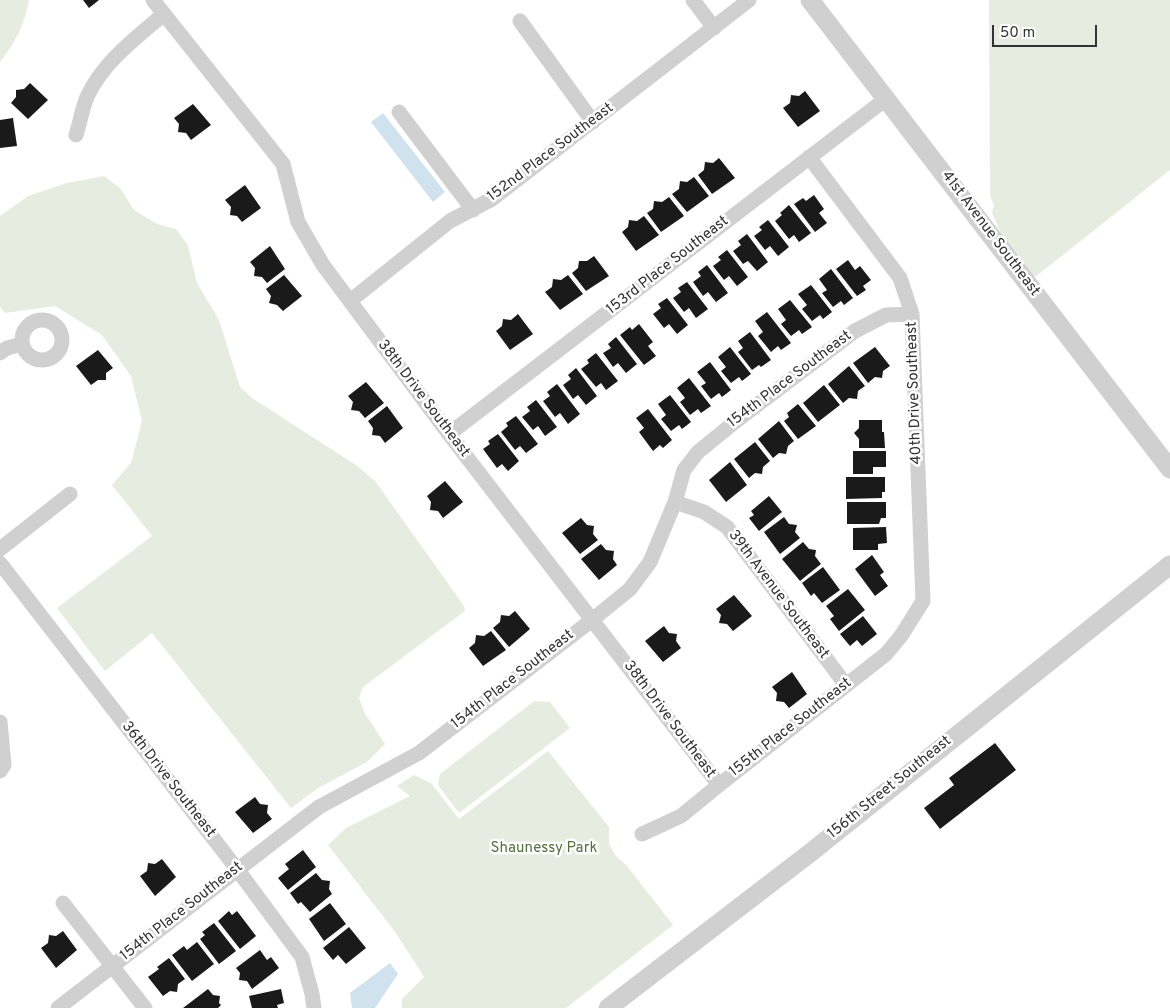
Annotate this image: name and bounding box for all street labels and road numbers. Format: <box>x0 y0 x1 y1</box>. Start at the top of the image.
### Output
street label: 152nd Place Southeast <box>484 100 618 206</box>
street label: 41st Avenue Southeast <box>937 168 1043 300</box>
street label: 153rd Place Southeast <box>603 213 733 319</box>
street label: 40th Drive Southeast <box>904 321 926 465</box>
street label: 154th Place Southeast <box>724 328 856 432</box>
street label: 38th Drive Southeast <box>373 337 473 461</box>
street label: 39th Avenue Southeast <box>724 527 832 663</box>
street label: 154th Place Southeast <box>448 627 578 733</box>
street label: 38th Drive Southeast <box>619 658 719 782</box>
street label: 155th Place Southeast <box>726 675 856 781</box>
street label: 36th Drive Southeast <box>117 718 219 842</box>
street label: 156th Street Southeast <box>824 733 956 843</box>
street label: 154th Place Southeast <box>117 859 247 965</box>

